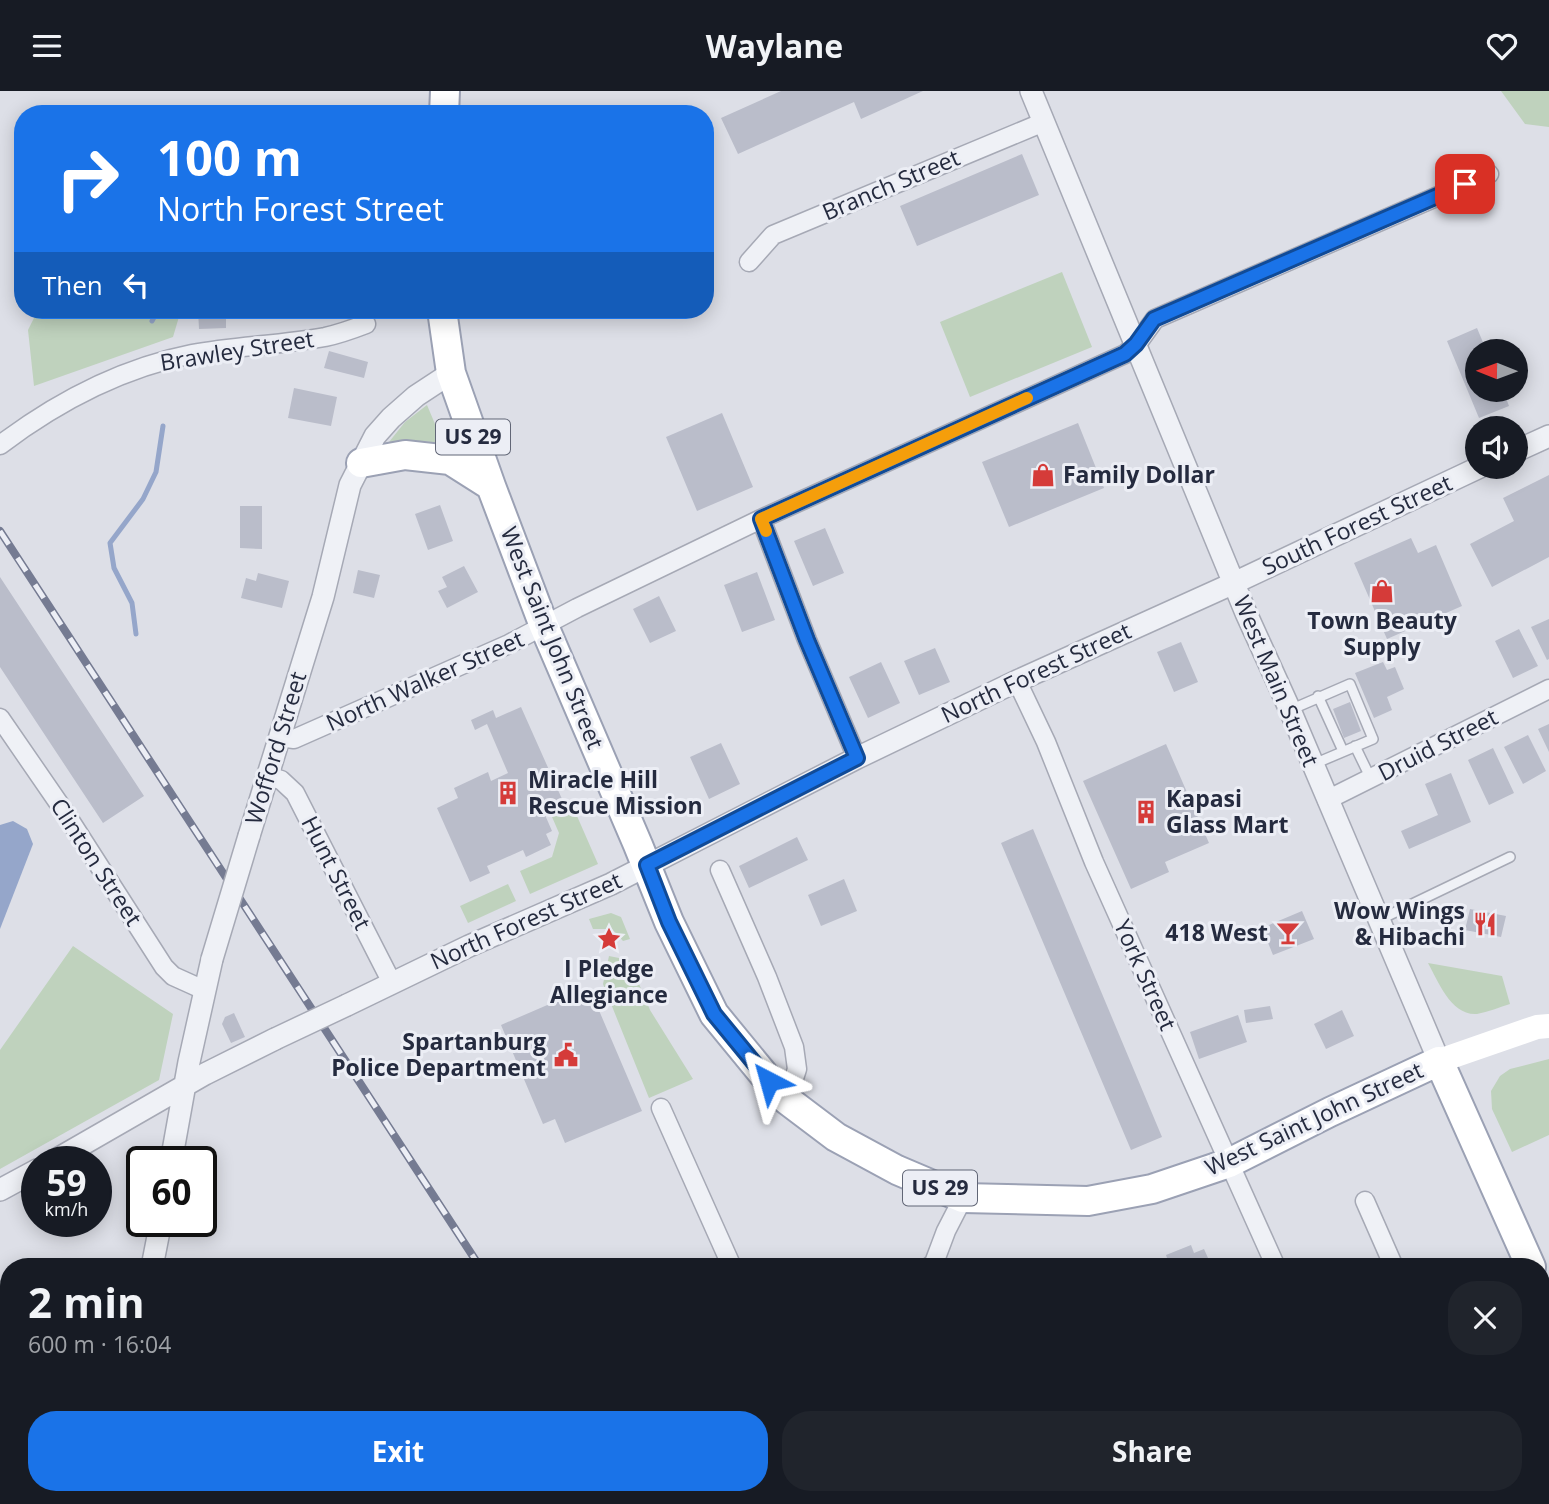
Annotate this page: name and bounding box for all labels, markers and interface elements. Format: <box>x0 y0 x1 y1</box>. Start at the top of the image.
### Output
text: Waylane <box>706 24 843 67</box>
icon: menu <box>28 27 66 65</box>
icon: heart <box>1483 27 1521 65</box>
text: 100 m <box>157 124 302 190</box>
icon: right <box>42 133 133 224</box>
street label: Branch Street <box>817 141 964 227</box>
pin <box>1435 154 1495 214</box>
icon: arrive <box>1446 165 1484 203</box>
text: North Forest Street <box>157 187 444 230</box>
icon: left <box>117 266 155 304</box>
text: Then <box>42 267 103 303</box>
street label: Brawley Street <box>158 322 316 378</box>
north arrow <box>1465 339 1528 403</box>
map controls <box>1465 339 1528 479</box>
button: sound <box>1465 416 1528 479</box>
road number: US 29 <box>436 419 510 455</box>
place label: Family Dollar <box>1063 458 1215 490</box>
shop icon: Family Dollar <box>1029 461 1057 489</box>
street label: South Forest Street <box>1256 466 1457 582</box>
street label: West Saint John Street <box>494 522 612 754</box>
shop icon: Town Beauty Supply <box>1368 577 1396 605</box>
street label: West Main Street <box>1226 590 1327 771</box>
place label: Town Beauty Supply <box>1307 604 1458 662</box>
street label: North Forest Street <box>935 614 1136 730</box>
street label: North Walker Street <box>321 622 529 738</box>
street label: Wofford Street <box>237 667 313 828</box>
street label: Druid Street <box>1372 700 1503 788</box>
place label: Miracle Hill Rescue Mission <box>528 763 703 821</box>
building icon: Miracle Hill Rescue Mission <box>494 779 522 807</box>
place label: Kapasi Glass Mart <box>1166 782 1288 840</box>
street label: Clinton Street <box>44 791 150 932</box>
building icon: Kapasi Glass Mart <box>1132 798 1160 826</box>
street label: Hunt Street <box>295 810 379 935</box>
street label: North Forest Street <box>425 864 626 977</box>
place label: Wow Wings & Hibachi <box>1334 894 1465 952</box>
restaurant icon: Wow Wings & Hibachi <box>1471 910 1499 938</box>
street label: York Street <box>1107 914 1185 1035</box>
place label: 418 West <box>1165 916 1268 948</box>
bar icon: 418 West <box>1274 919 1302 947</box>
place icon: I Pledge Allegiance <box>595 925 623 953</box>
place label: I Pledge Allegiance <box>550 952 668 1010</box>
place label: Spartanburg Police Department <box>331 1025 546 1083</box>
public building icon: Spartanburg Police Department <box>552 1041 580 1069</box>
position arrow <box>732 1044 806 1118</box>
street label: West Saint John Street <box>1199 1053 1428 1183</box>
speed limit sign: 60 <box>126 1146 217 1237</box>
text: 59 <box>46 1159 87 1206</box>
road number: US 29 <box>903 1171 977 1205</box>
text: km/h <box>45 1197 88 1221</box>
text: 2 min <box>28 1273 145 1330</box>
button: close <box>1448 1281 1522 1355</box>
text: 600 m · 16:04 <box>28 1328 171 1360</box>
button: Exit <box>28 1411 768 1491</box>
button: Share <box>782 1411 1522 1491</box>

